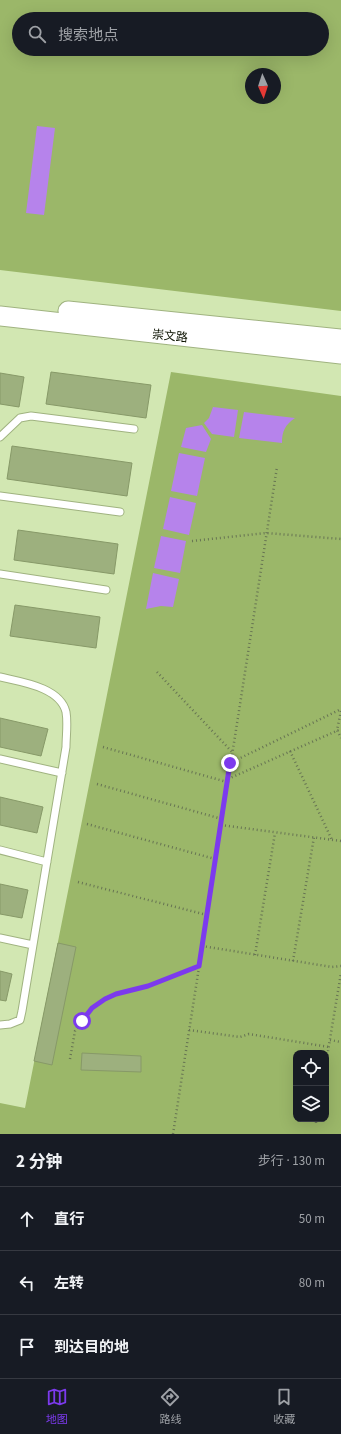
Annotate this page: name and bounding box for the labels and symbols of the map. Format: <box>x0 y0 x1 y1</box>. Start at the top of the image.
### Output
north arrow <box>245 68 281 104</box>
street label: 崇文路 <box>151 326 189 347</box>
route end <box>221 754 239 772</box>
route start <box>73 1012 91 1030</box>

